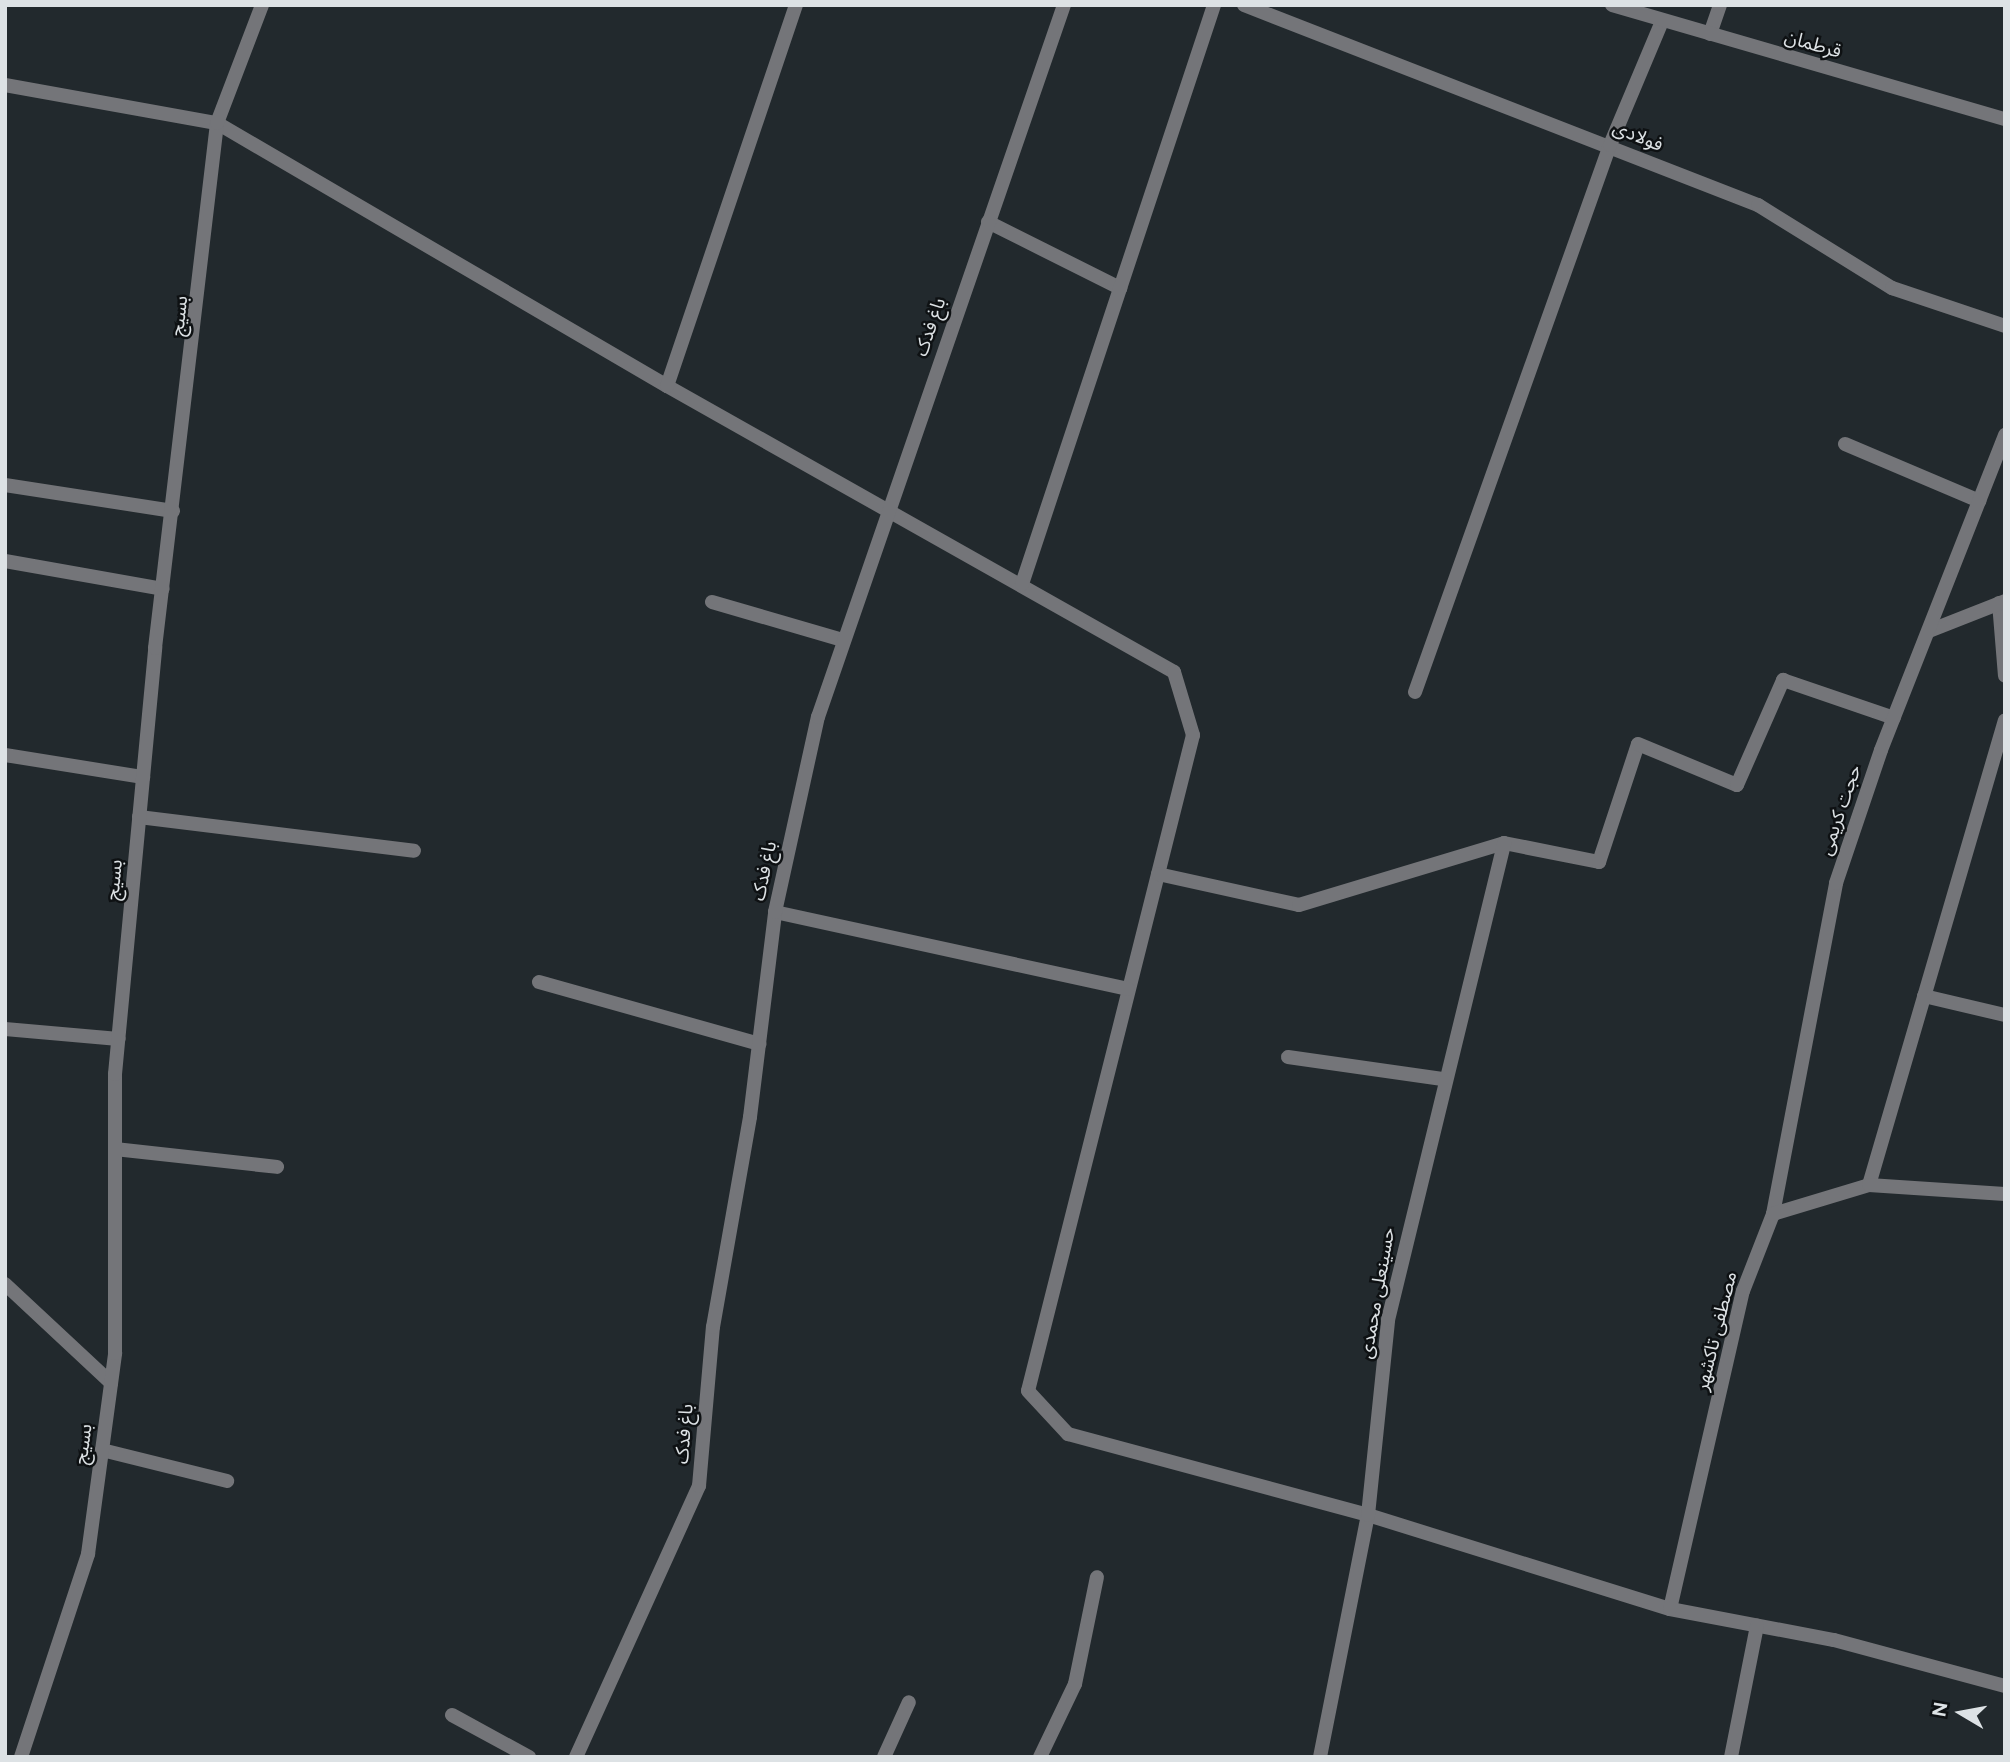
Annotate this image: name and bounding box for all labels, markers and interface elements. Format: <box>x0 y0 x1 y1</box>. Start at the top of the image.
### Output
street label: قرطمان <box>1782 25 1844 63</box>
street label: فولادی <box>1610 116 1666 156</box>
street label: بسیج <box>166 295 192 337</box>
street label: باغ فدک <box>909 295 951 359</box>
street label: حجت کریمی <box>1814 762 1866 858</box>
street label: باغ فدک <box>747 839 781 903</box>
street label: بسیج <box>101 859 127 901</box>
street label: حسینعلی محمدی <box>1354 1226 1400 1360</box>
street label: مصطفی تاکشهر <box>1690 1269 1742 1393</box>
street label: باغ فدک <box>670 1403 698 1465</box>
street label: بسیج <box>69 1422 97 1466</box>
north arrow <box>1926 1678 1996 1748</box>
text: N <box>1927 1700 1952 1718</box>

